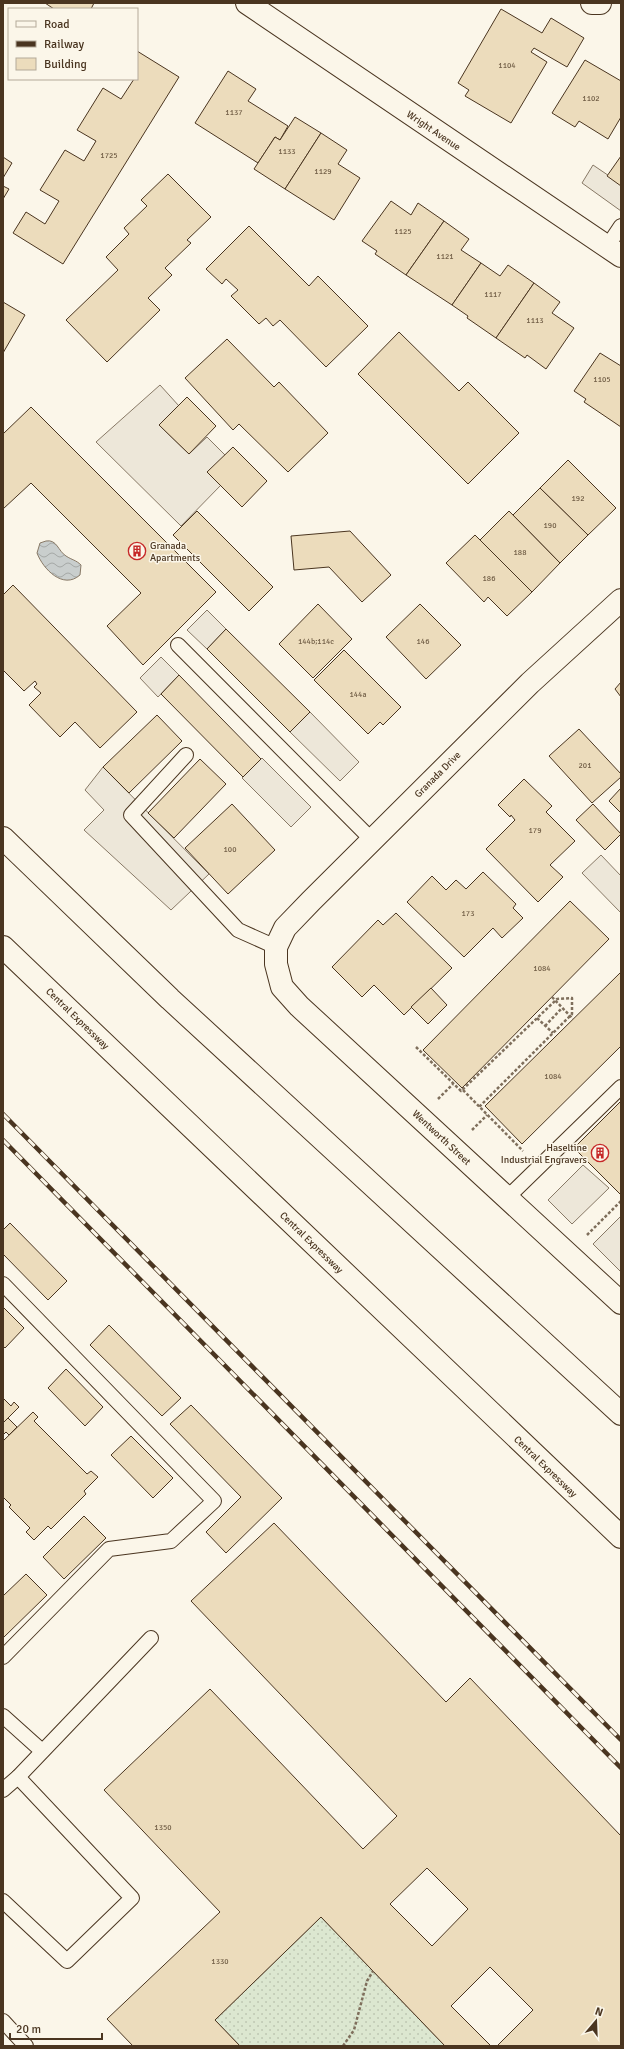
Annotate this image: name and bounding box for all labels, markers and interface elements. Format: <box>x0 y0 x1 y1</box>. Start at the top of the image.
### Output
legend <box>8 8 138 80</box>
text: Road <box>44 17 70 32</box>
text: Railway <box>44 37 84 52</box>
text: Building <box>44 57 87 72</box>
house number: 1104 <box>498 60 516 70</box>
house number: 1102 <box>582 93 600 103</box>
house number: 1137 <box>225 107 243 117</box>
street label: Wright Avenue <box>404 108 463 153</box>
house number: 1133 <box>278 146 296 156</box>
house number: 1725 <box>100 150 118 160</box>
house number: 1129 <box>314 166 332 176</box>
house number: 1125 <box>394 226 412 236</box>
house number: 1121 <box>436 251 454 261</box>
house number: 1117 <box>484 289 502 299</box>
house number: 1113 <box>526 315 544 325</box>
house number: 1105 <box>593 374 611 384</box>
house number: 192 <box>572 493 584 503</box>
house number: 190 <box>544 520 556 530</box>
place label: Granada Apartments <box>150 540 201 564</box>
building icon: Granada Apartments <box>127 541 147 561</box>
house number: 188 <box>514 547 526 557</box>
house number: 186 <box>483 573 495 583</box>
house number: 144b;114c <box>298 636 334 646</box>
house number: 146 <box>417 636 429 646</box>
house number: 144a <box>349 689 367 699</box>
street label: Granada Drive <box>412 749 463 800</box>
house number: 201 <box>579 760 591 770</box>
house number: 179 <box>529 825 541 835</box>
house number: 100 <box>224 844 236 854</box>
house number: 173 <box>462 908 474 918</box>
house number: 1084 <box>533 963 551 973</box>
street label: Central Expressway <box>43 985 112 1052</box>
house number: 1084 <box>544 1071 562 1081</box>
street label: Wentworth Street <box>410 1108 473 1168</box>
place label: Haseltine Industrial Engravers <box>501 1142 588 1166</box>
building icon: Haseltine Industrial Engravers <box>590 1143 610 1163</box>
street label: Central Expressway <box>277 1209 346 1276</box>
street label: Central Expressway <box>511 1433 580 1500</box>
house number: 1350 <box>154 1822 172 1832</box>
house number: 1330 <box>211 1956 229 1966</box>
north arrow <box>576 2001 616 2041</box>
text: N <box>593 2005 605 2019</box>
scale bar <box>10 2015 102 2041</box>
text: 20 m <box>16 2022 41 2037</box>

